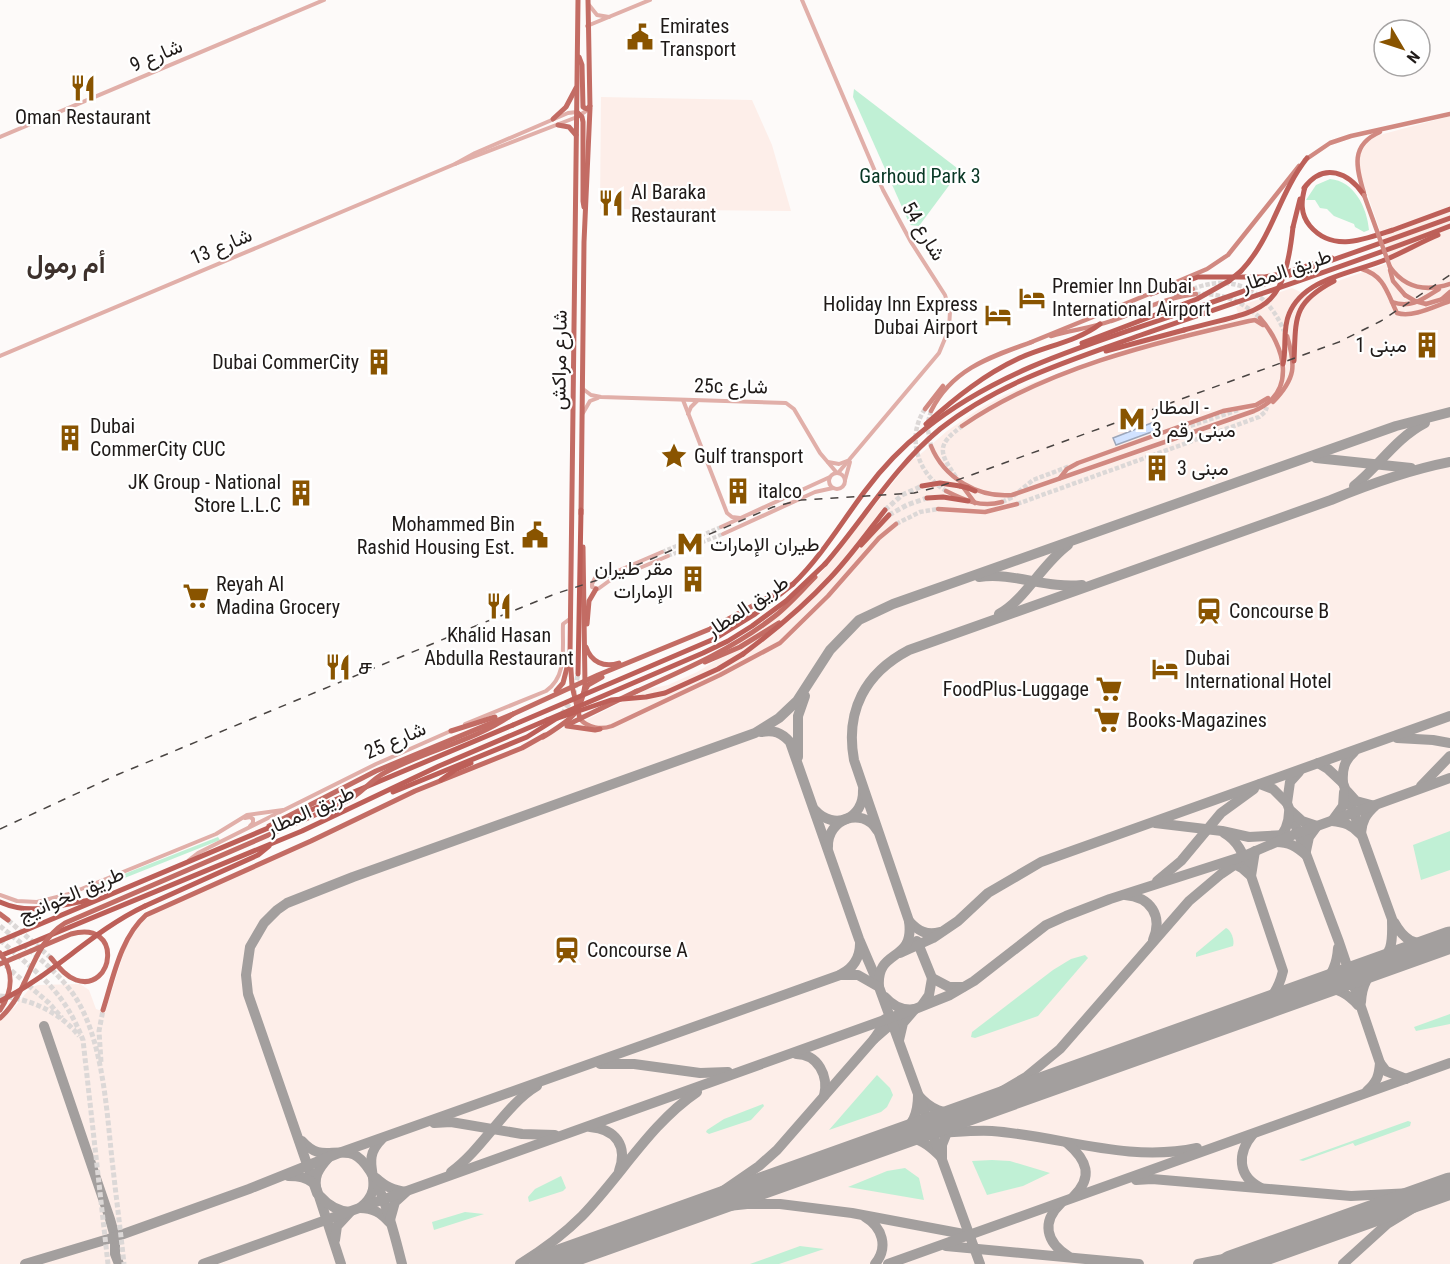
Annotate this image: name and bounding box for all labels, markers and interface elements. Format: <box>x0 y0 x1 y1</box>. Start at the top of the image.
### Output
place label: Emirates Transport <box>660 14 736 61</box>
north arrow <box>1372 18 1432 78</box>
public building icon: Emirates Transport <box>625 22 655 52</box>
street label: شارع 9 <box>126 33 187 79</box>
text: N <box>1403 47 1424 67</box>
restaurant icon: Oman Restaurant <box>68 73 98 103</box>
place label: Oman Restaurant <box>15 105 151 129</box>
park label: Garhoud Park 3 <box>859 164 981 188</box>
place label: Al Baraka Restaurant <box>631 180 716 227</box>
restaurant icon: Al Baraka Restaurant <box>596 188 626 218</box>
street label: شارع 54 <box>895 197 951 266</box>
street label: شارع 13 <box>187 222 256 272</box>
street label: طريق المطار <box>1237 243 1335 298</box>
district label: أم رمول <box>26 249 106 281</box>
place label: Premier Inn Dubai International Airport <box>1052 274 1211 321</box>
hotel icon: Premier Inn Dubai International Airport <box>1017 283 1047 313</box>
place label: Holiday Inn Express Dubai Airport <box>823 292 978 339</box>
hotel icon: Holiday Inn Express Dubai Airport <box>983 300 1013 330</box>
street label: شارع مراكش <box>546 310 574 410</box>
building icon: مبنى 1 <box>1412 330 1442 360</box>
place label: مبنى 1 <box>1355 333 1407 357</box>
building icon: Dubai CommerCity <box>364 347 394 377</box>
place label: Dubai CommerCity <box>212 350 359 374</box>
street label: 25c شارع <box>694 373 768 401</box>
place label: المطار - مبنى رقم 3 <box>1151 395 1236 443</box>
metro station icon: المطار - مبنى رقم 3 <box>1117 404 1147 434</box>
place label: Dubai CommerCity CUC <box>90 414 226 461</box>
building icon: Dubai CommerCity CUC <box>55 423 85 453</box>
place icon: Gulf transport <box>659 441 689 471</box>
place label: Gulf transport <box>694 444 803 468</box>
building icon: مبنى 3 <box>1142 453 1172 483</box>
place label: مبنى 3 <box>1177 456 1229 480</box>
place label: JK Group - National Store L.L.C <box>128 470 281 517</box>
building icon: italco <box>723 476 753 506</box>
building icon: JK Group - National Store L.L.C <box>286 478 316 508</box>
place label: italco <box>758 479 802 503</box>
place label: Mohammed Bin Rashid Housing Est. <box>357 512 515 559</box>
public building icon: Mohammed Bin Rashid Housing Est. <box>520 520 550 550</box>
metro station icon: طيران الإمارات <box>675 529 705 559</box>
place label: طيران الإمارات <box>710 532 820 557</box>
place label: مقر طيران الإمارات <box>595 556 673 604</box>
building icon: مقر طيران الإمارات <box>678 564 708 594</box>
street label: طريق المطار <box>700 570 793 644</box>
place label: Reyah Al Madina Grocery <box>216 572 340 619</box>
supermarket icon: Reyah Al Madina Grocery <box>181 581 211 611</box>
restaurant icon: Khalid Hasan Abdulla Restaurant <box>484 591 514 621</box>
station icon: Concourse B <box>1194 596 1224 626</box>
place label: Concourse B <box>1229 599 1329 623</box>
place label: Khalid Hasan Abdulla Restaurant <box>424 623 574 670</box>
place label: Dubai International Hotel <box>1185 646 1332 693</box>
restaurant icon: ச <box>323 652 353 682</box>
hotel icon: Dubai International Hotel <box>1150 654 1180 684</box>
place label: ச <box>358 655 372 679</box>
supermarket icon: FoodPlus-Luggage <box>1094 674 1124 704</box>
place label: FoodPlus-Luggage <box>943 677 1089 701</box>
supermarket icon: Books-Magazines <box>1092 705 1122 735</box>
place label: Books-Magazines <box>1127 708 1267 732</box>
street label: شارع 25 <box>361 716 430 766</box>
street label: طريق المطار <box>261 780 358 841</box>
street label: طريق الخوانيج <box>15 861 128 929</box>
station icon: Concourse A <box>552 935 582 965</box>
place label: Concourse A <box>587 938 688 962</box>

